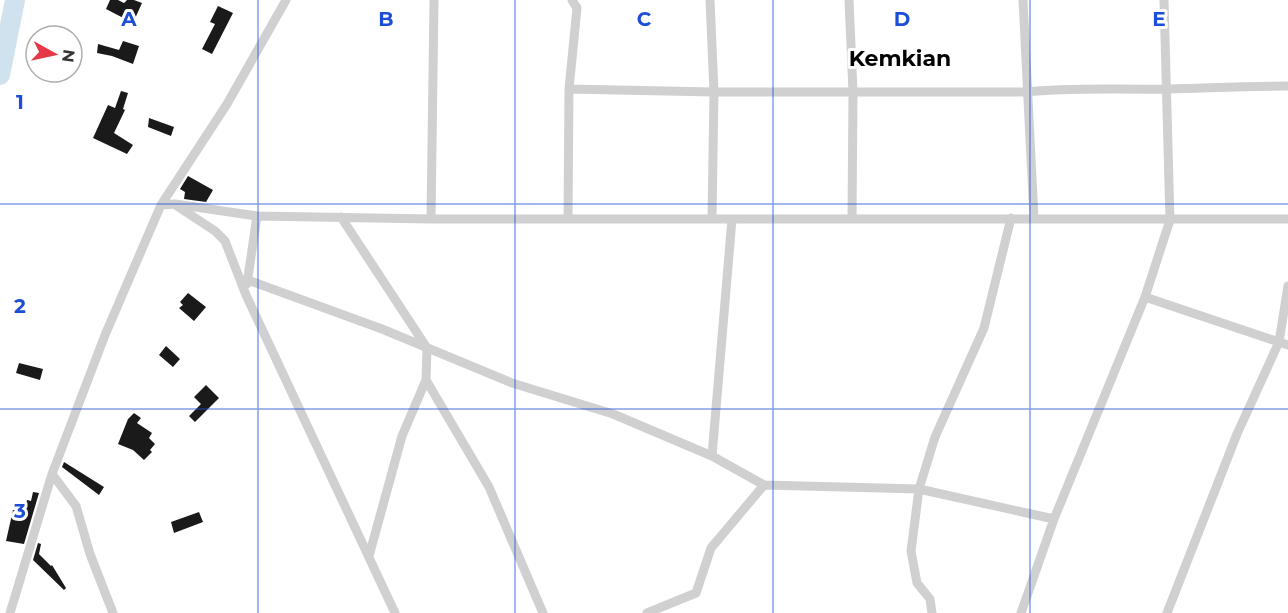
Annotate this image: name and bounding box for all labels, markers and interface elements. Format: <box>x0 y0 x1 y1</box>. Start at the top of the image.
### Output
text: A <box>120 7 137 31</box>
text: B <box>378 7 394 31</box>
text: C <box>637 7 652 31</box>
text: D <box>894 7 910 31</box>
text: E <box>1152 7 1166 31</box>
north arrow <box>24 24 84 84</box>
district label: Kemkian <box>849 45 951 72</box>
text: N <box>58 48 79 64</box>
text: 1 <box>16 90 24 114</box>
text: 2 <box>14 294 26 318</box>
text: 3 <box>13 499 26 523</box>

